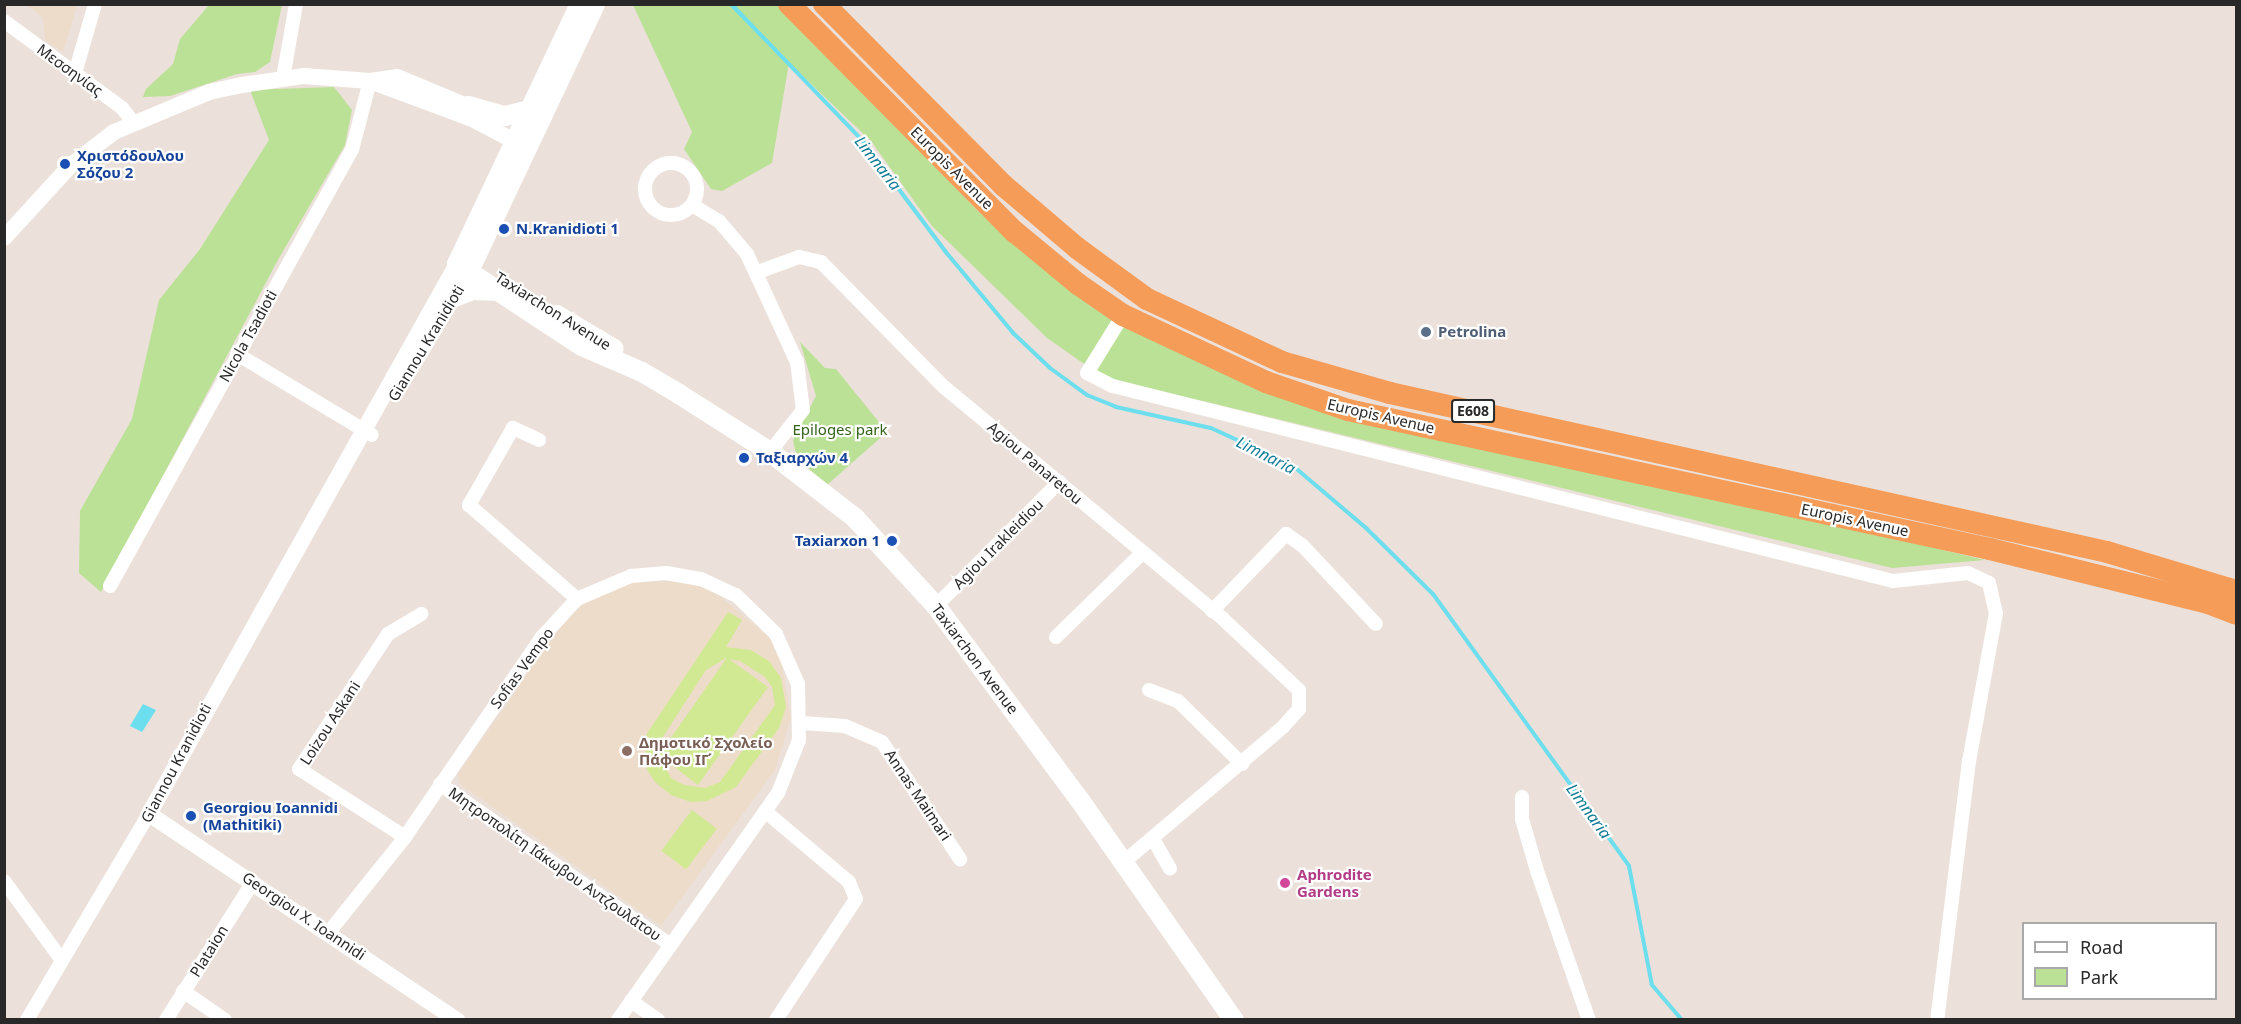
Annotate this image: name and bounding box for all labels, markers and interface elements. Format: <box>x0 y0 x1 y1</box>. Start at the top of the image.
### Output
street label: Μεσσηνίας <box>34 40 106 100</box>
street label: Europis Avenue <box>907 123 997 213</box>
water label: Limnaria <box>851 132 905 194</box>
place label: Χριστόδουλου Σόζου 2 <box>77 146 184 181</box>
marker: Χριστόδουλου Σόζου 2 <box>58 157 72 171</box>
place label: N.Kranidioti 1 <box>516 220 619 238</box>
marker: N.Kranidioti 1 <box>497 222 511 236</box>
street label: Taxiarchon Avenue <box>492 268 614 354</box>
street label: Giannou Kranidioti <box>384 282 468 404</box>
street label: Nicola Tsadioti <box>215 287 281 385</box>
place label: Petrolina <box>1438 323 1506 341</box>
marker: Petrolina <box>1419 325 1433 339</box>
street label: Europis Avenue <box>1326 395 1436 437</box>
road number: E608 <box>1450 400 1496 422</box>
street label: Agiou Panaretou <box>984 418 1086 508</box>
park label: Epiloges park <box>793 421 887 439</box>
water label: Limnaria <box>1233 432 1299 478</box>
place label: Ταξιαρχών 4 <box>756 449 848 467</box>
marker: Ταξιαρχών 4 <box>737 451 751 465</box>
street label: Agiou Irakleidiou <box>949 495 1047 593</box>
street label: Europis Avenue <box>1800 500 1910 540</box>
place label: Taxiarxon 1 <box>795 532 880 550</box>
marker: Taxiarxon 1 <box>885 534 899 548</box>
street label: Taxiarchon Avenue <box>928 600 1022 718</box>
street label: Sofias Vempo <box>487 624 557 712</box>
street label: Loizou Askani <box>296 678 364 768</box>
street label: Giannou Kranidioti <box>137 700 215 826</box>
place label: Δημοτικό Σχολείο Πάφου ΙΓ΄ <box>639 733 773 768</box>
marker: Δημοτικό Σχολείο Πάφου ΙΓ΄ <box>620 744 634 758</box>
street label: Annas Maimari <box>881 746 955 844</box>
water label: Limnaria <box>1563 780 1615 842</box>
street label: Μητροπολίτη Ιάκωβου Αντζουλάτου <box>445 783 665 945</box>
place label: Georgiou Ioannidi (Mathitiki) <box>203 798 338 833</box>
marker: Georgiou Ioannidi (Mathitiki) <box>184 809 198 823</box>
place label: Aphrodite Gardens <box>1297 865 1372 900</box>
street label: Georgiou X. Ioannidi <box>239 868 369 964</box>
marker: Aphrodite Gardens <box>1278 876 1292 890</box>
street label: Plataion <box>186 922 232 980</box>
legend <box>2022 922 2217 1000</box>
text: Road <box>2080 935 2123 959</box>
text: Park <box>2080 965 2118 989</box>

